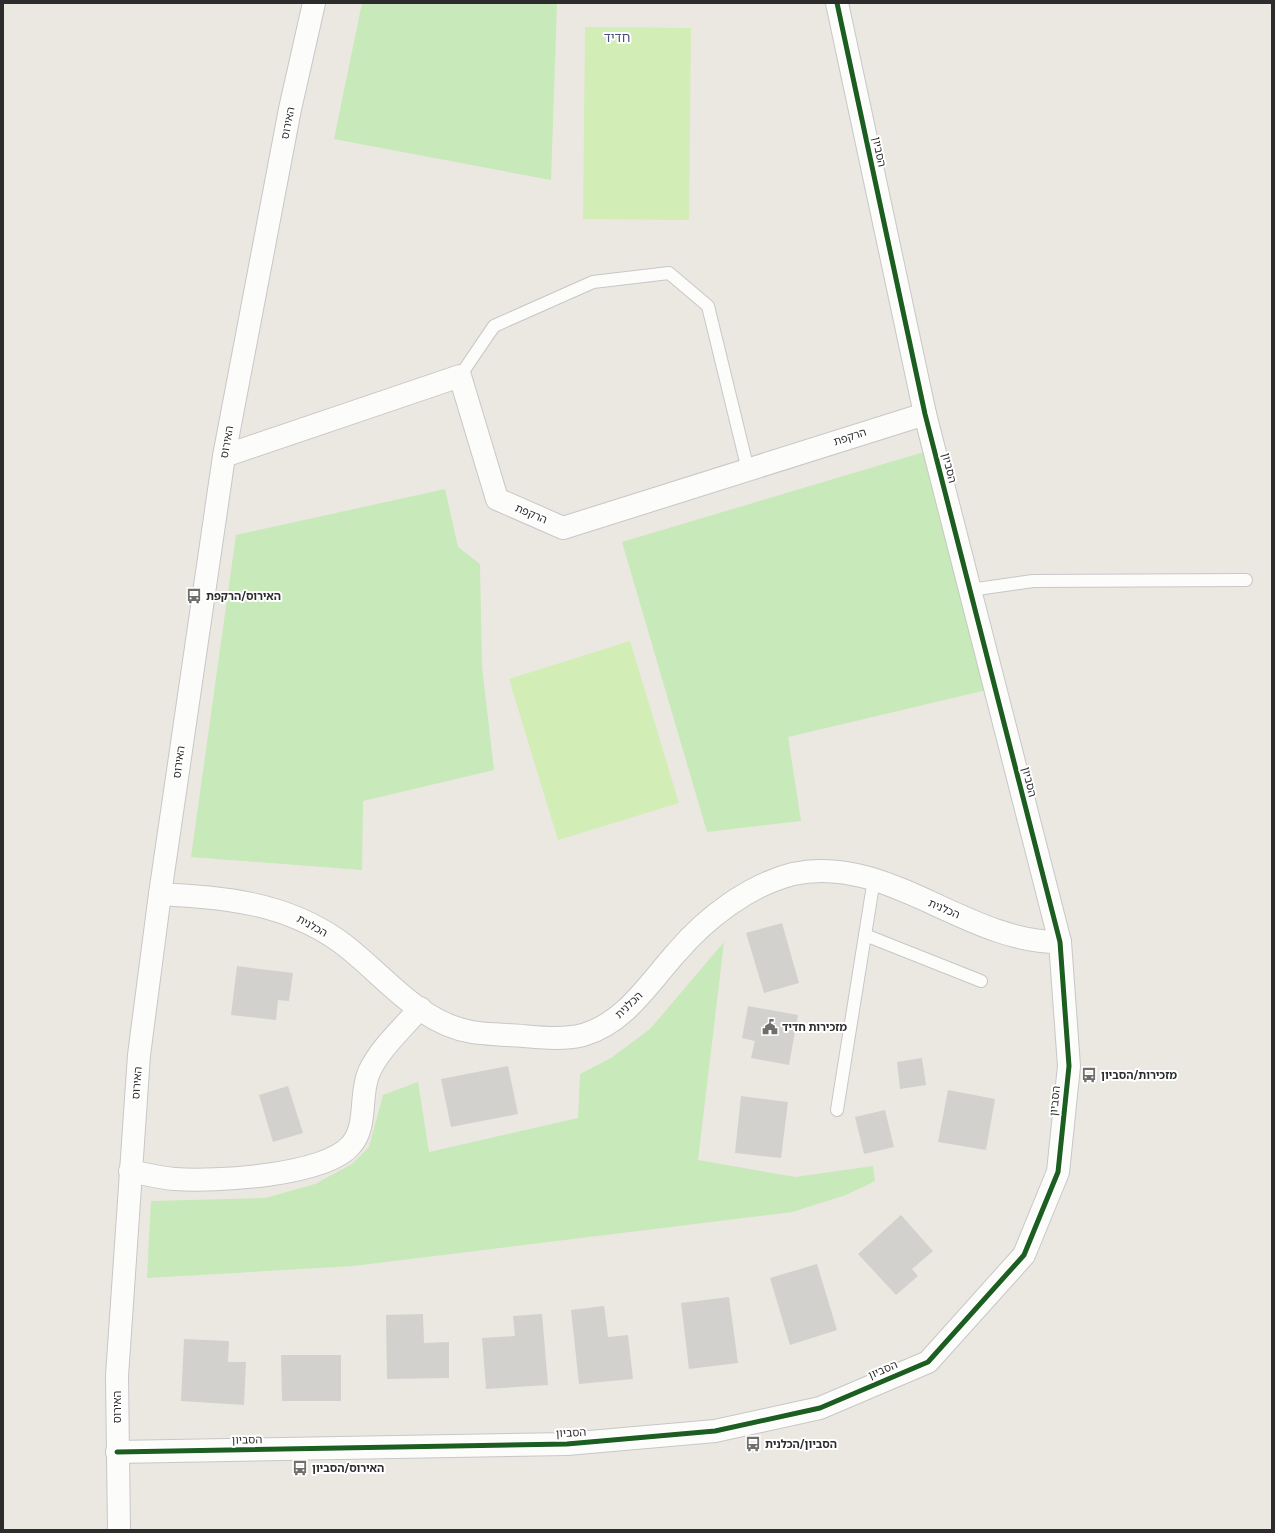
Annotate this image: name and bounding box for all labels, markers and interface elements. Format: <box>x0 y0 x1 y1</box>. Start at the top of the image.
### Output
district label: חדיד <box>604 30 630 45</box>
street label: האירוס <box>278 106 298 140</box>
street label: הסביון <box>869 136 889 168</box>
street label: האירוס <box>218 425 236 459</box>
street label: הרקפת <box>832 426 868 448</box>
street label: הסביון <box>939 452 959 484</box>
street label: הרקפת <box>513 501 549 527</box>
bus stop icon: האירוס/הרקפת <box>185 587 203 605</box>
place label: האירוס/הרקפת <box>206 590 281 603</box>
street label: האירוס <box>170 745 188 779</box>
street label: הסביון <box>1019 766 1039 798</box>
street label: הכלנית <box>926 897 962 921</box>
street label: הכלנית <box>294 912 330 940</box>
street label: הכלנית <box>613 989 645 1021</box>
public building icon: מזכירות חדיד <box>761 1018 779 1036</box>
place label: מזכירות חדיד <box>782 1021 847 1034</box>
street label: האירוס <box>129 1066 145 1100</box>
bus stop icon: מזכירות/הסביון <box>1080 1066 1098 1084</box>
place label: מזכירות/הסביון <box>1101 1069 1177 1082</box>
street label: הסביון <box>1047 1085 1063 1117</box>
street label: הסביון <box>866 1358 900 1382</box>
street label: האירוס <box>111 1391 124 1423</box>
street label: הסביון <box>555 1426 587 1440</box>
street label: הסביון <box>232 1433 262 1447</box>
bus stop icon: הסביון/הכלנית <box>744 1435 762 1453</box>
place label: הסביון/הכלנית <box>765 1438 837 1451</box>
bus stop icon: האירוס/הסביון <box>291 1459 309 1477</box>
place label: האירוס/הסביון <box>312 1462 384 1475</box>

